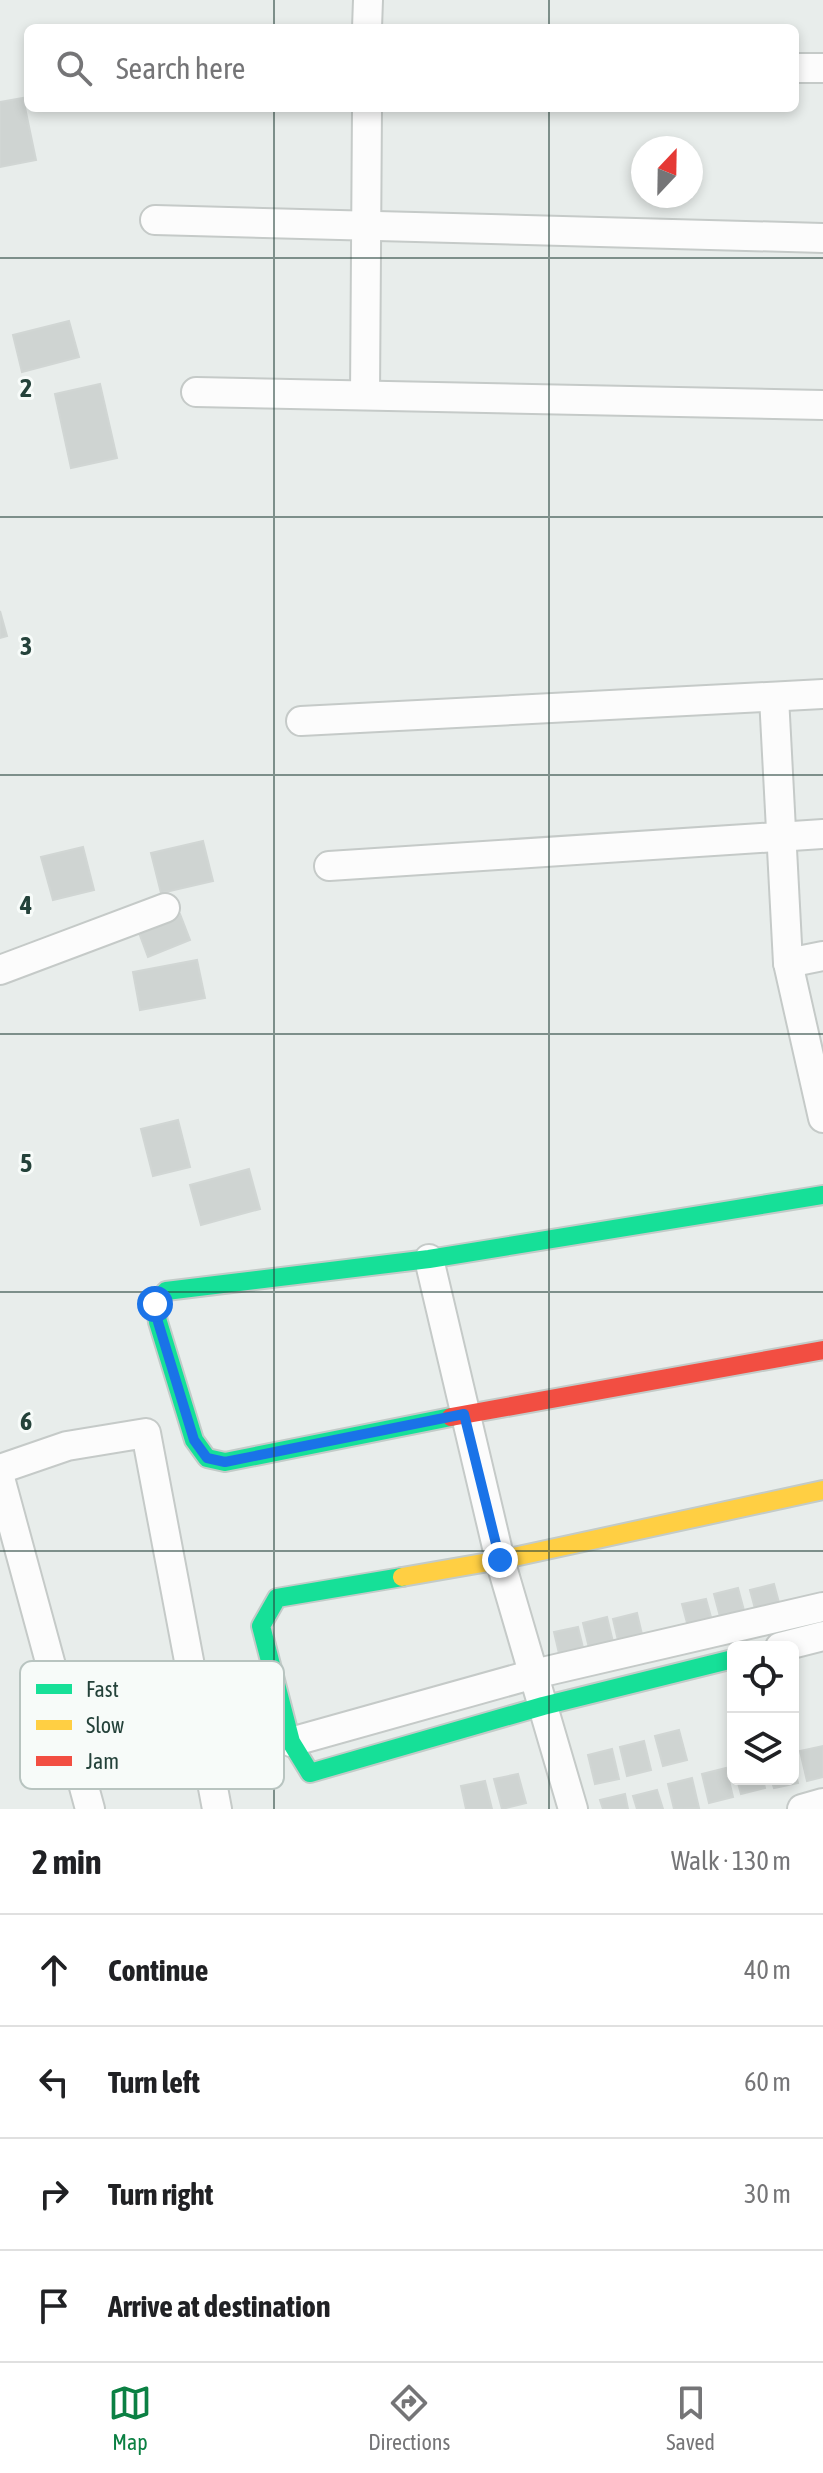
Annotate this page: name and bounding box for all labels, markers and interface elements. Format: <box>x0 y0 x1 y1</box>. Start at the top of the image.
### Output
search box <box>24 24 799 112</box>
icon: search <box>52 46 96 90</box>
text: Search here <box>116 51 245 85</box>
north arrow <box>631 136 703 208</box>
text: 2 <box>20 373 32 403</box>
text: 3 <box>20 631 32 661</box>
text: 4 <box>19 890 32 920</box>
text: 5 <box>20 1148 32 1178</box>
route start <box>137 1286 173 1322</box>
text: 6 <box>20 1406 32 1436</box>
route end <box>482 1542 518 1578</box>
map controls <box>727 1641 799 1785</box>
button: locate <box>727 1641 799 1713</box>
legend <box>20 1661 284 1789</box>
text: Fast <box>86 1676 119 1702</box>
text: Slow <box>86 1712 124 1738</box>
button: layers <box>727 1713 799 1785</box>
text: Jam <box>86 1748 119 1774</box>
text: 2 min <box>32 1842 101 1881</box>
text: Walk · 130 m <box>671 1846 791 1876</box>
icon: ahead <box>32 1948 76 1992</box>
text: Continue <box>108 1953 208 1987</box>
text: 40 m <box>744 1955 791 1985</box>
icon: left <box>32 2060 76 2104</box>
text: Turn left <box>108 2065 200 2099</box>
text: 60 m <box>744 2067 791 2097</box>
icon: right <box>32 2172 76 2216</box>
text: Turn right <box>108 2177 214 2211</box>
text: 30 m <box>744 2179 791 2209</box>
icon: arrive <box>32 2284 76 2328</box>
text: Arrive at destination <box>108 2289 330 2323</box>
tab: Map <box>108 2381 152 2455</box>
tab: Directions <box>368 2381 450 2455</box>
tab: Saved <box>666 2381 715 2455</box>

